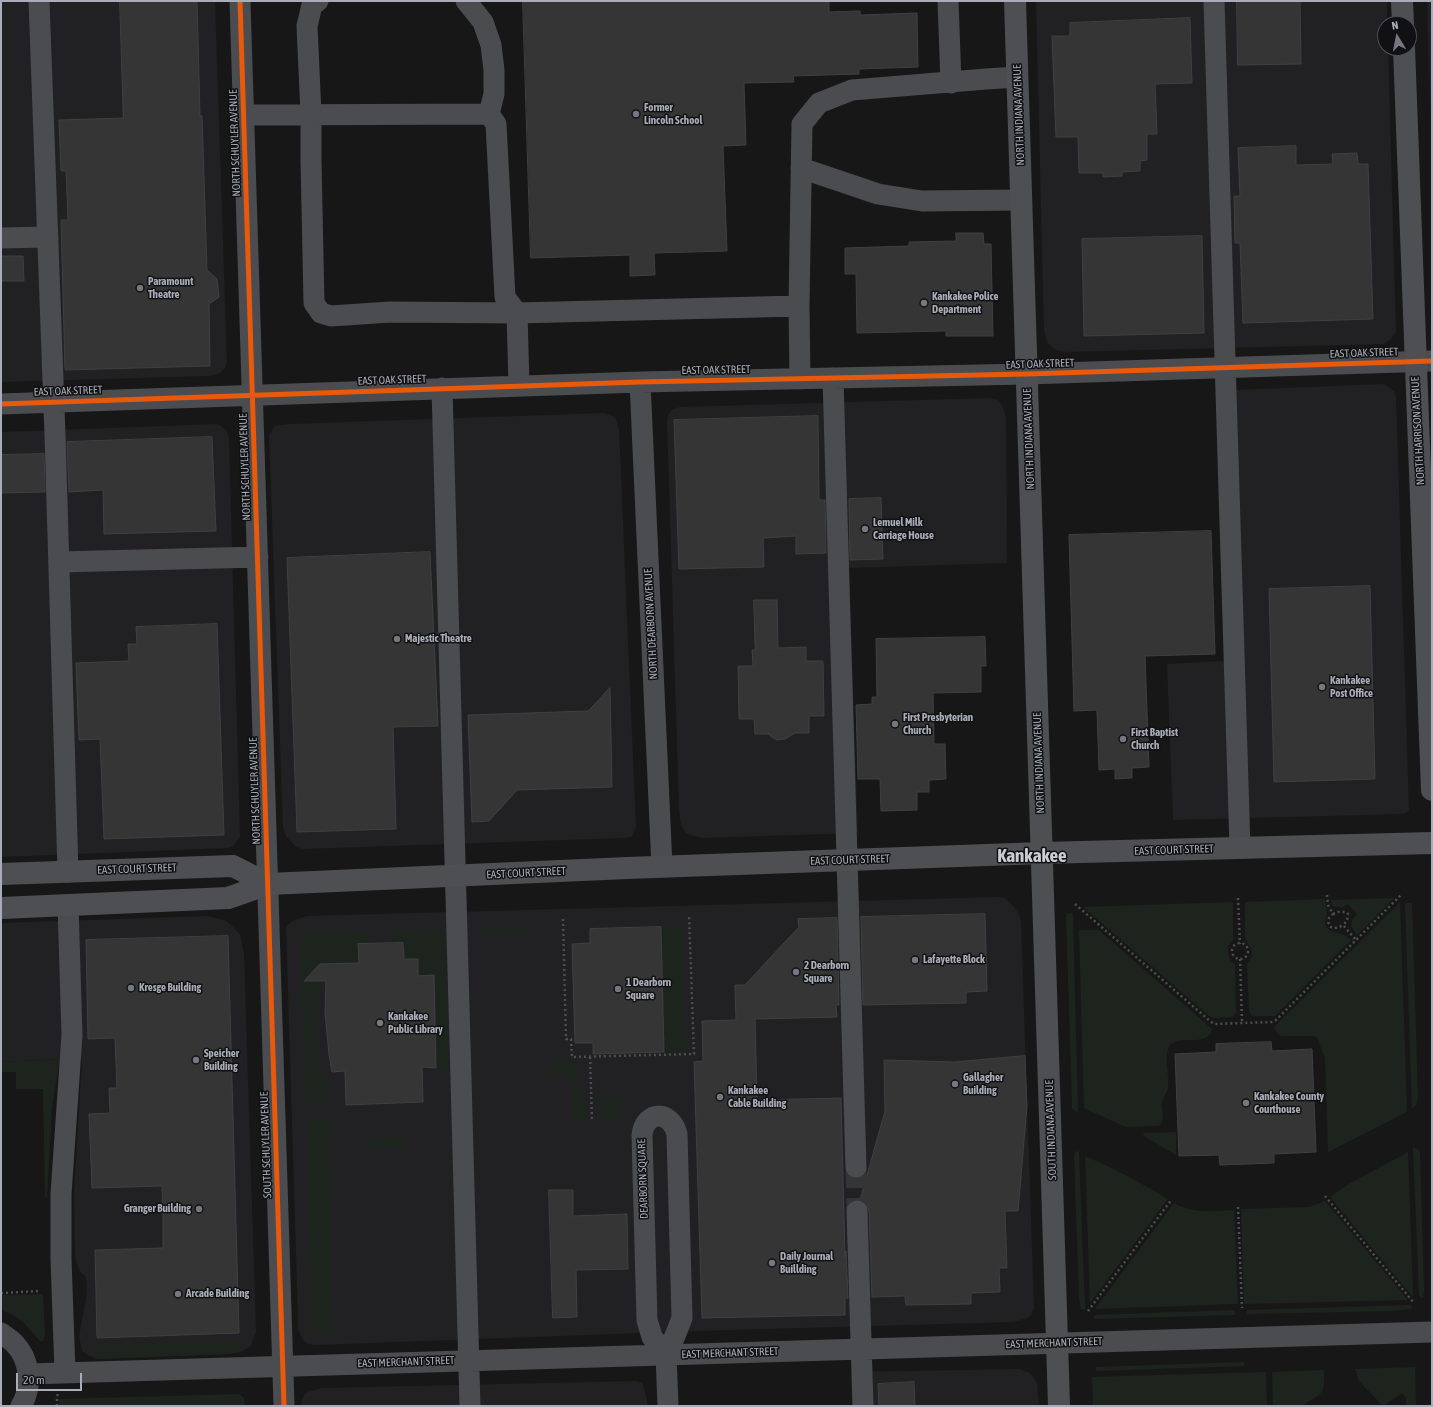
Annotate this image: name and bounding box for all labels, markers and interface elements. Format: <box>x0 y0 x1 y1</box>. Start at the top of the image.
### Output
north arrow <box>1377 16 1417 56</box>
text: N <box>1391 19 1399 32</box>
street label: NORTH INDIANA AVENUE <box>1011 64 1027 166</box>
street label: NORTH SCHUYLER AVENUE <box>227 89 243 197</box>
place label: Former Lincoln School <box>644 101 702 127</box>
marker: Former Lincoln School <box>631 109 641 119</box>
place label: Paramount Theatre <box>148 275 193 301</box>
marker: Paramount Theatre <box>135 283 145 293</box>
place label: Kankakee Police Department <box>932 290 999 316</box>
marker: Kankakee Police Department <box>919 298 929 308</box>
street label: EAST OAK STREET <box>1329 345 1399 361</box>
street label: EAST OAK STREET <box>1005 356 1075 372</box>
street label: EAST OAK STREET <box>681 363 751 377</box>
street label: EAST OAK STREET <box>357 372 427 388</box>
street label: NORTH HARRISON AVENUE <box>1409 376 1427 486</box>
street label: EAST OAK STREET <box>33 383 103 399</box>
street label: NORTH INDIANA AVENUE <box>1021 388 1037 490</box>
street label: NORTH SCHUYLER AVENUE <box>237 413 253 521</box>
place label: Lemuel Milk Carriage House <box>873 516 934 542</box>
marker: Lemuel Milk Carriage House <box>860 524 870 534</box>
street label: NORTH DEARBORN AVENUE <box>642 568 660 680</box>
place label: Majestic Theatre <box>405 632 472 646</box>
marker: Majestic Theatre <box>392 634 402 644</box>
place label: Kankakee Post Office <box>1330 674 1373 700</box>
marker: Kankakee Post Office <box>1317 682 1327 692</box>
place label: First Presbyterian Church <box>903 711 973 737</box>
street label: NORTH INDIANA AVENUE <box>1031 712 1047 814</box>
marker: First Presbyterian Church <box>890 719 900 729</box>
place label: First Baptist Church <box>1131 726 1178 752</box>
marker: First Baptist Church <box>1118 734 1128 744</box>
street label: NORTH SCHUYLER AVENUE <box>247 737 263 845</box>
street label: EAST COURT STREET <box>1134 842 1214 858</box>
district label: Kankakee <box>997 845 1067 867</box>
street label: EAST COURT STREET <box>810 852 890 868</box>
street label: EAST COURT STREET <box>97 861 177 877</box>
street label: EAST COURT STREET <box>486 864 566 882</box>
place label: Lafayette Block <box>923 953 985 967</box>
marker: Lafayette Block <box>910 955 920 965</box>
place label: 2 Dearborn Square <box>804 959 849 985</box>
marker: 2 Dearborn Square <box>791 967 801 977</box>
place label: 1 Dearborn Square <box>626 976 671 1002</box>
place label: Kresge Building <box>139 981 201 995</box>
marker: Kresge Building <box>126 983 136 993</box>
marker: 1 Dearborn Square <box>613 984 623 994</box>
place label: Kankakee Public Library <box>388 1010 443 1036</box>
marker: Kankakee Public Library <box>375 1018 385 1028</box>
place label: Speicher Building <box>204 1047 239 1073</box>
marker: Speicher Building <box>191 1055 201 1065</box>
place label: Gallagher Building <box>963 1071 1003 1097</box>
marker: Gallagher Building <box>950 1079 960 1089</box>
street label: SOUTH INDIANA AVENUE <box>1043 1080 1059 1180</box>
place label: Kankakee Cable Building <box>728 1084 786 1110</box>
place label: Kankakee County Courthouse <box>1254 1090 1324 1116</box>
street label: SOUTH SCHUYLER AVENUE <box>258 1092 274 1198</box>
marker: Kankakee Cable Building <box>715 1092 725 1102</box>
marker: Kankakee County Courthouse <box>1241 1098 1251 1108</box>
street label: DEARBORN SQUARE <box>635 1139 651 1219</box>
place label: Granger Building <box>124 1202 191 1216</box>
marker: Granger Building <box>194 1204 204 1214</box>
place label: Daily Journal Buillding <box>780 1250 833 1276</box>
marker: Daily Journal Buillding <box>767 1258 777 1268</box>
place label: Arcade Building <box>186 1287 249 1301</box>
marker: Arcade Building <box>173 1289 183 1299</box>
street label: EAST MERCHANT STREET <box>1005 1335 1103 1351</box>
street label: EAST MERCHANT STREET <box>681 1345 779 1361</box>
street label: EAST MERCHANT STREET <box>357 1354 455 1370</box>
scale bar <box>18 1365 84 1391</box>
text: 20 m <box>23 1373 45 1387</box>

